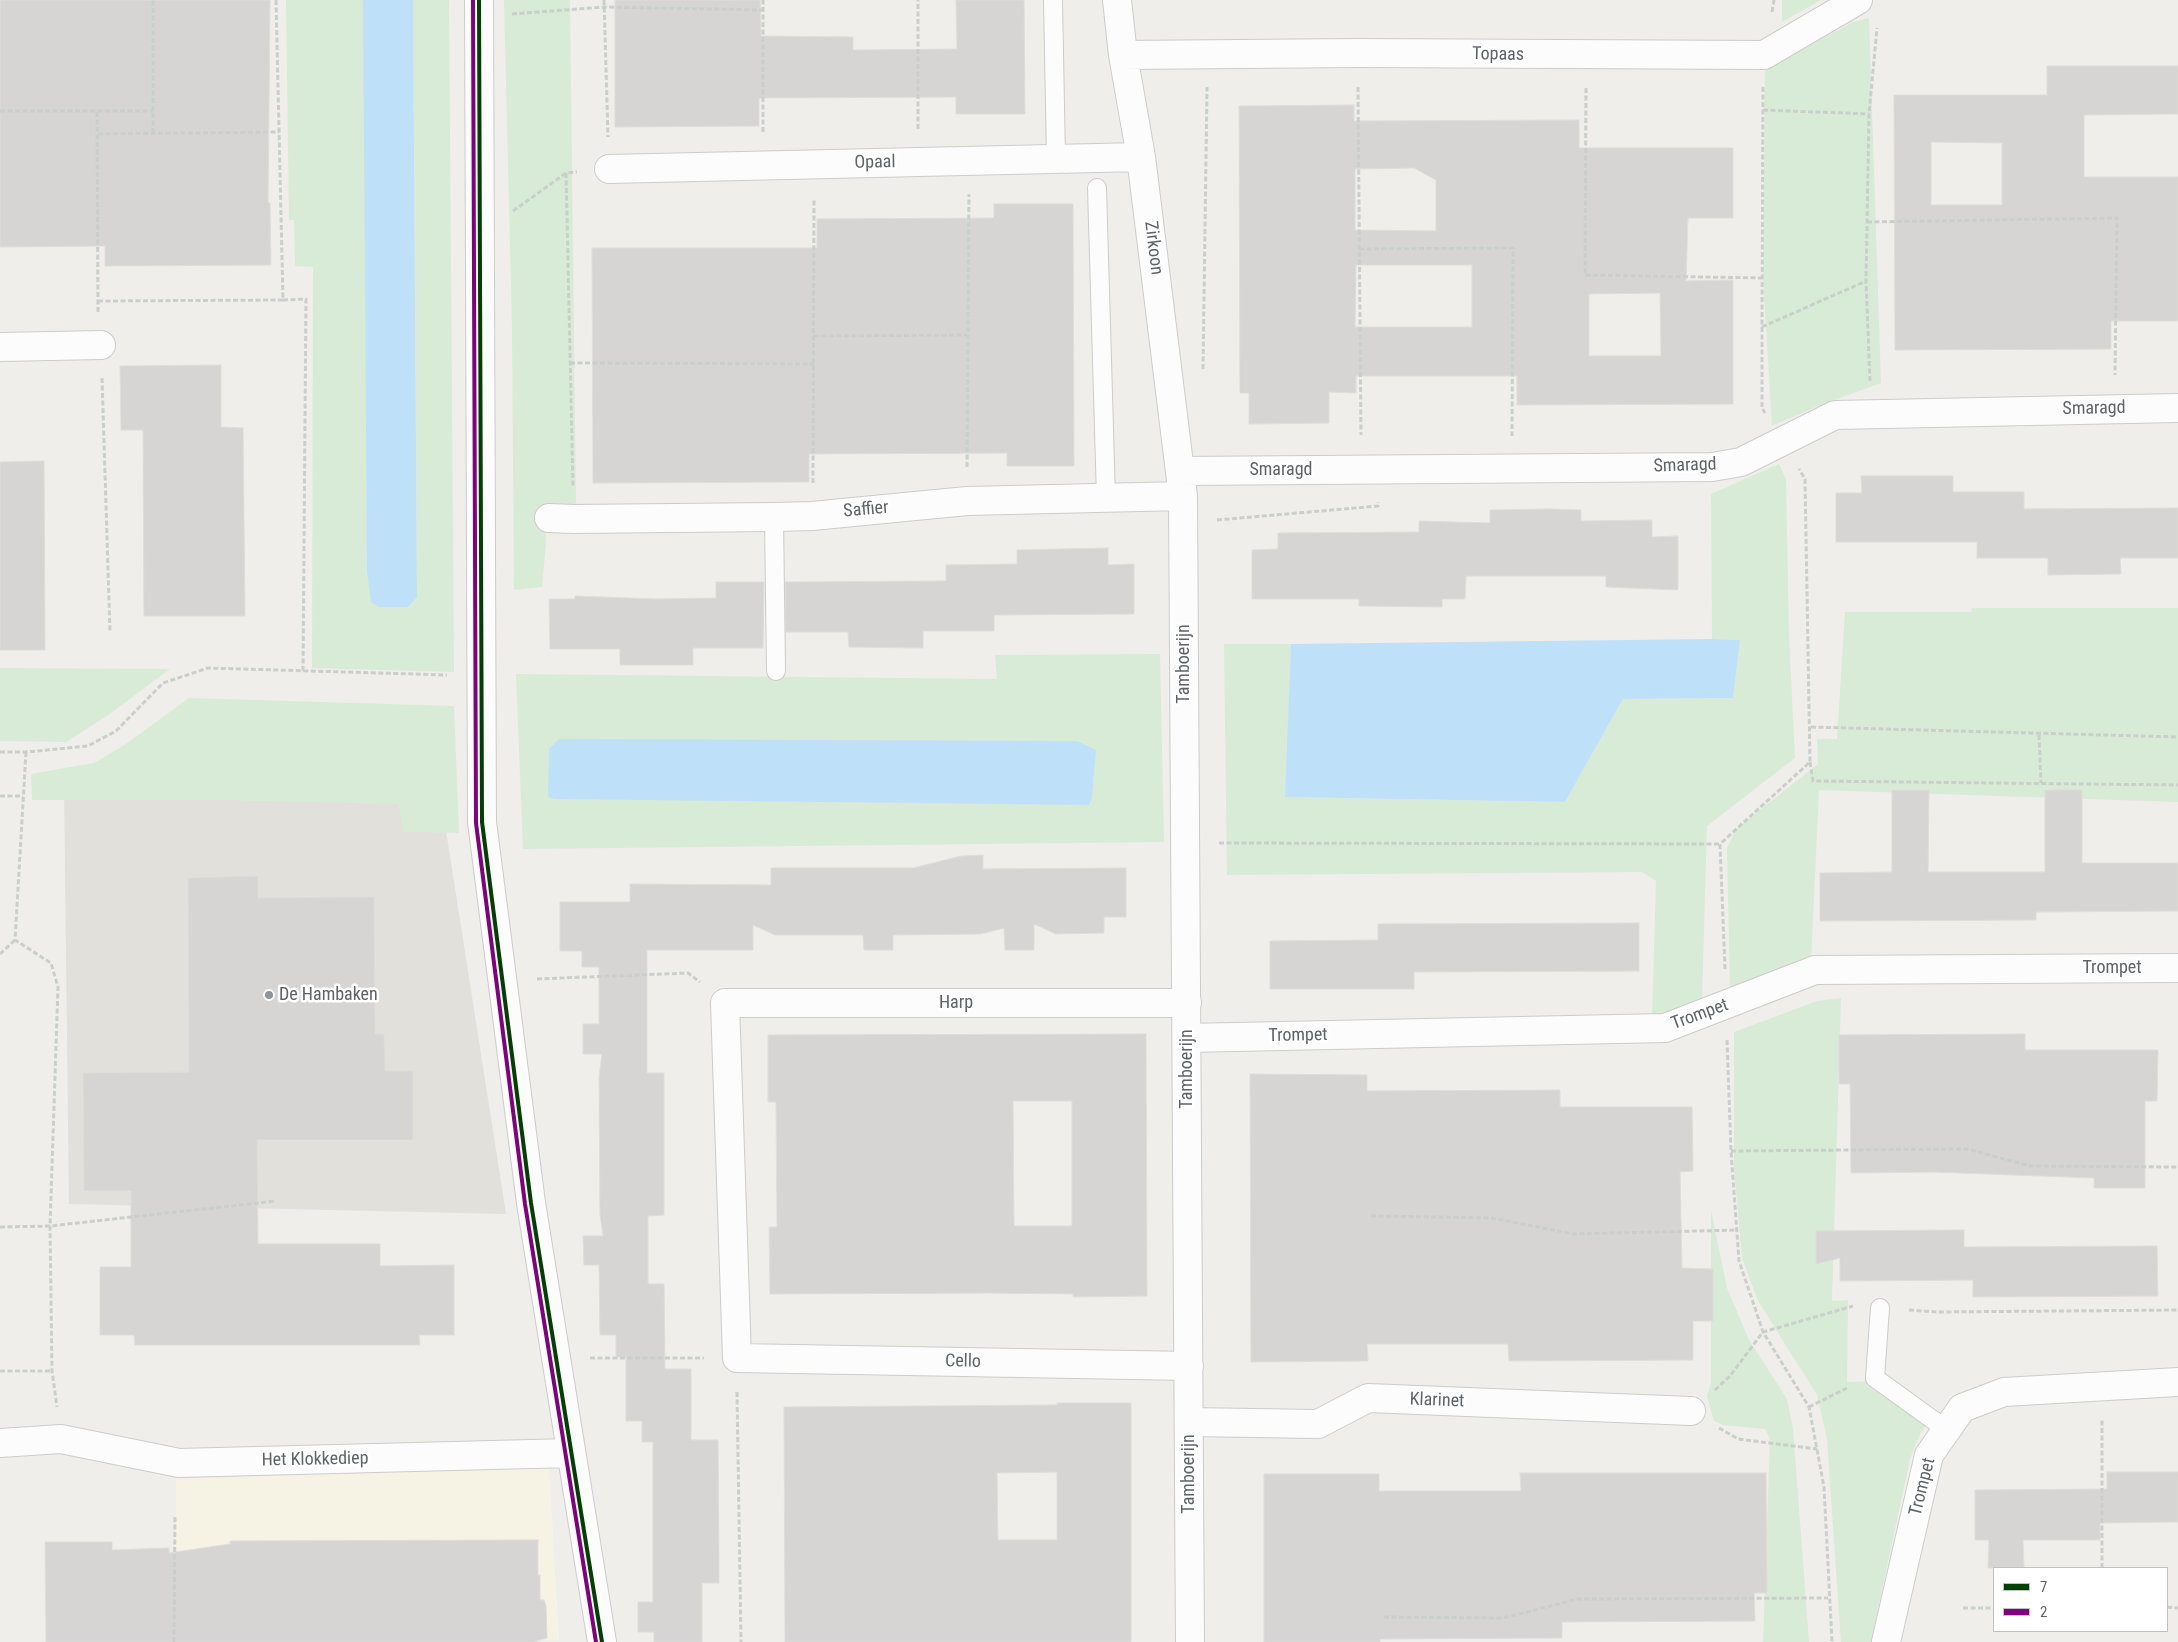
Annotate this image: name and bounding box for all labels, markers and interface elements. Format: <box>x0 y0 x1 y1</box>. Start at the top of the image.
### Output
street label: Topaas <box>1472 44 1524 66</box>
street label: Opaal <box>854 152 896 174</box>
street label: Zirkoon <box>1139 220 1167 276</box>
street label: Smaragd <box>2062 398 2126 420</box>
street label: Smaragd <box>1653 454 1717 478</box>
street label: Smaragd <box>1249 459 1313 481</box>
street label: Saffier <box>843 497 889 523</box>
street label: Tamboerijn <box>1173 624 1195 704</box>
street label: Trompet <box>2082 957 2142 979</box>
place label: De Hambaken <box>279 984 378 1006</box>
marker: De Hambaken <box>263 989 275 1001</box>
street label: Harp <box>939 992 973 1014</box>
street label: Trompet <box>1668 995 1732 1035</box>
street label: Trompet <box>1268 1025 1328 1047</box>
street label: Tamboerijn <box>1176 1029 1198 1109</box>
street label: Cello <box>945 1351 981 1373</box>
street label: Klarinet <box>1409 1389 1465 1413</box>
street label: Tamboerijn <box>1178 1434 1200 1514</box>
street label: Het Klokkediep <box>261 1448 369 1472</box>
street label: Trompet <box>1905 1456 1941 1518</box>
legend <box>1993 1567 2168 1632</box>
text: 7 <box>2040 1578 2047 1596</box>
text: 2 <box>2040 1603 2047 1621</box>

